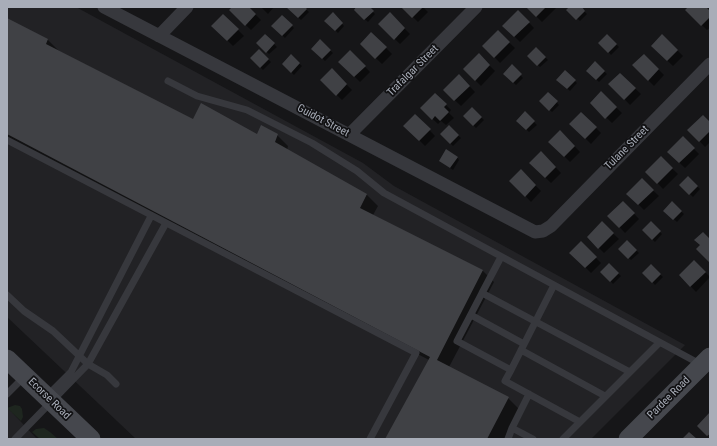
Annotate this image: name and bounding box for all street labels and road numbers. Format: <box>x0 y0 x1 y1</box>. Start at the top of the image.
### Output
street label: Trafalgar Street <box>385 43 441 99</box>
street label: Guidot Street <box>295 102 351 140</box>
street label: Tulane Street <box>602 123 652 173</box>
street label: Pardee Road <box>645 374 693 422</box>
street label: Ecorse Road <box>25 375 73 423</box>

